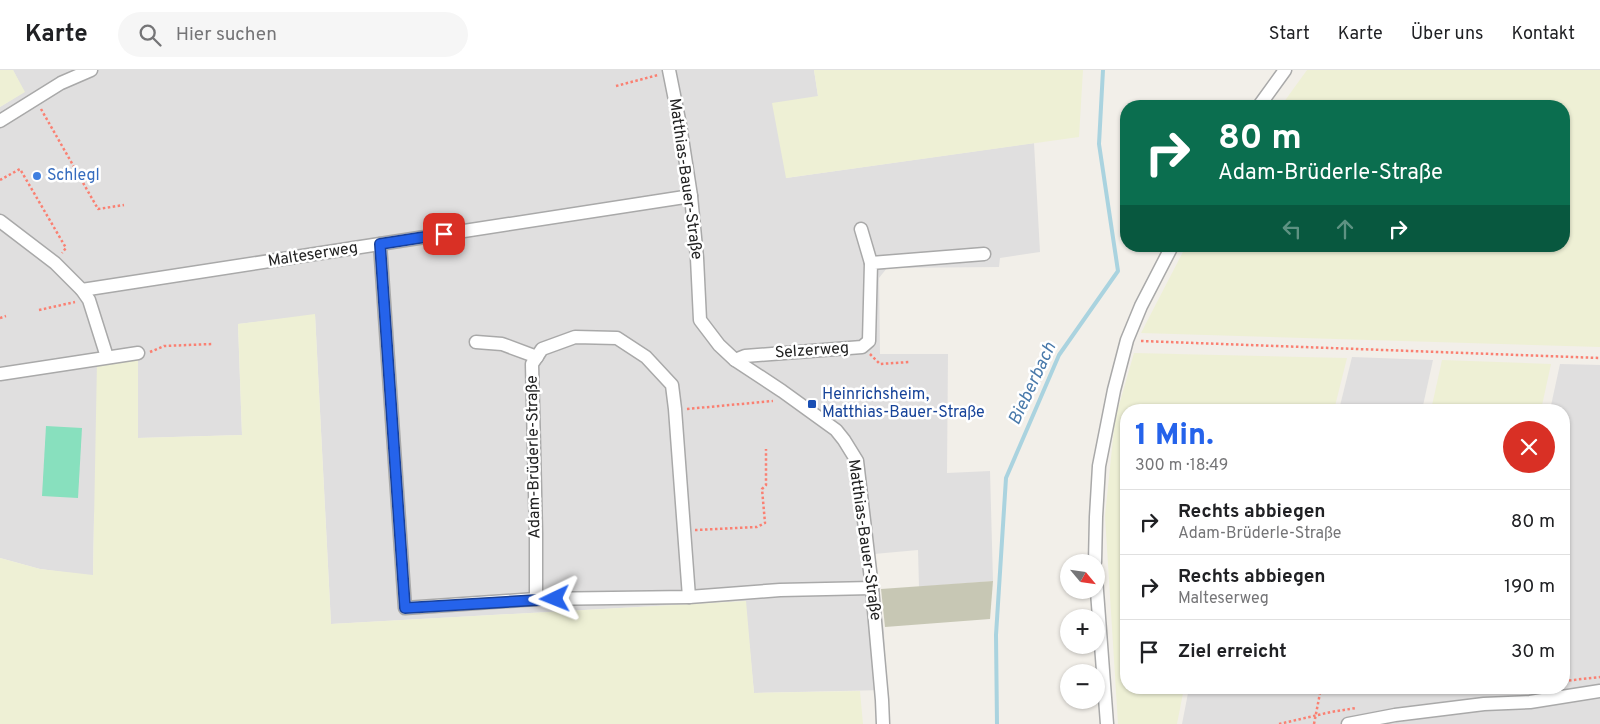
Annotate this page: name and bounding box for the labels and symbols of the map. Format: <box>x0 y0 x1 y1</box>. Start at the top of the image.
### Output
street label: Matthias-Bauer-Straße <box>664 97 706 261</box>
place label: Schlegl <box>47 166 100 186</box>
marker: Schlegl <box>31 170 43 182</box>
pin <box>423 213 465 255</box>
street label: Malteserweg <box>267 238 359 272</box>
street label: Selzerweg <box>774 338 850 364</box>
water label: Bieberbach <box>1004 339 1062 429</box>
street label: Adam-Brüderle-Straße <box>523 375 545 539</box>
place label: Heinrichsheim, Matthias-Bauer-Straße <box>822 385 985 423</box>
marker: Heinrichsheim, Matthias-Bauer-Straße <box>806 398 818 410</box>
street label: Matthias-Bauer-Straße <box>843 458 885 622</box>
north arrow <box>1060 554 1105 599</box>
position arrow <box>528 572 580 624</box>

